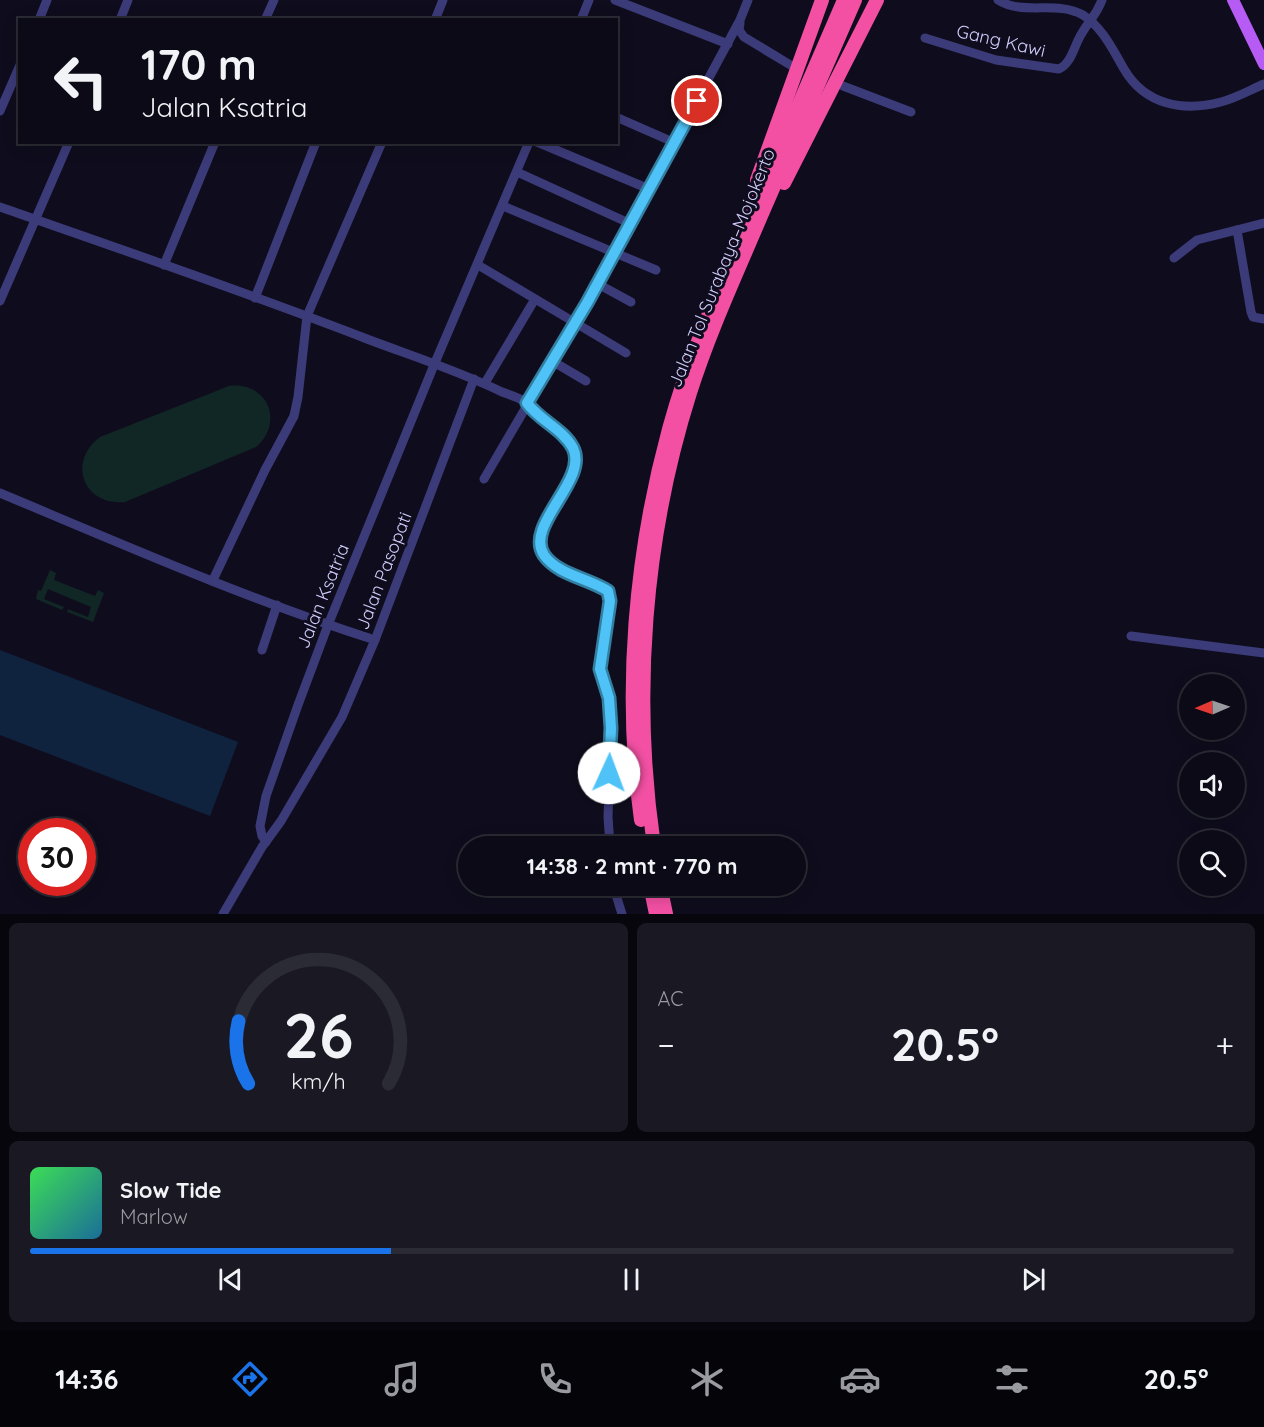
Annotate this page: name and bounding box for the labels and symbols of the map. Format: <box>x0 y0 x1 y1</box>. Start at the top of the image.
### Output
street label: Gang Kawi <box>954 19 1048 62</box>
pin <box>671 75 722 126</box>
street label: Jalan Tol Surabaya–Mojokerto <box>663 145 780 390</box>
street label: Jalan Pasopati <box>351 509 417 633</box>
street label: Jalan Ksatria <box>291 540 354 652</box>
north arrow <box>1179 674 1245 740</box>
position arrow <box>577 741 641 805</box>
speed limit sign: 30 <box>18 818 96 896</box>

